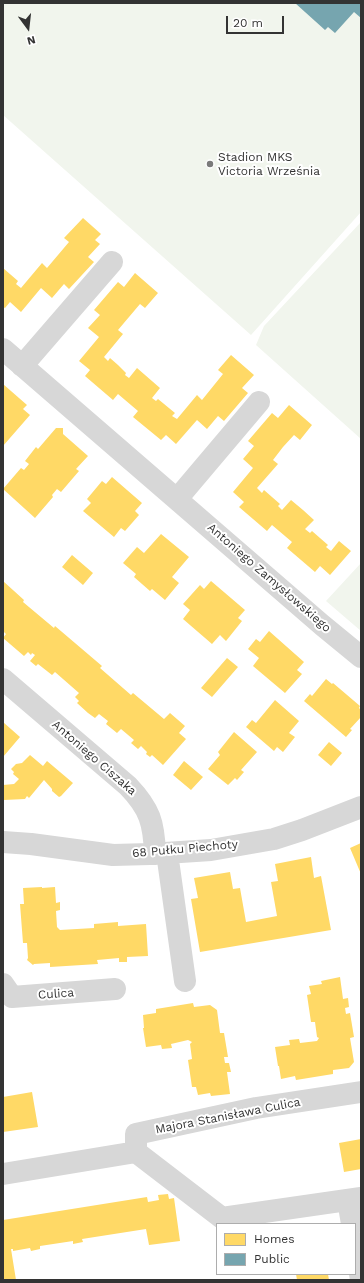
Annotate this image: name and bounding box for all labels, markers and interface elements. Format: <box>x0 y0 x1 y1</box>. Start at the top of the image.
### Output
north arrow <box>8 8 48 48</box>
scale bar <box>228 8 286 34</box>
text: 20 m <box>233 16 263 30</box>
text: N <box>26 33 37 47</box>
place label: Stadion MKS Victoria Września <box>218 150 320 178</box>
marker: Stadion MKS Victoria Września <box>205 159 215 169</box>
street label: Antoniego Zamysłowskiego <box>204 520 334 636</box>
street label: Antoniego Ciszaka <box>49 717 139 799</box>
street label: 68 Pułku Piechoty <box>131 837 239 861</box>
street label: Culica <box>38 986 74 1002</box>
street label: Majora Stanisława Culica <box>154 1095 302 1137</box>
legend <box>216 1223 356 1275</box>
text: Homes <box>254 1232 295 1246</box>
text: Public <box>254 1252 290 1266</box>

